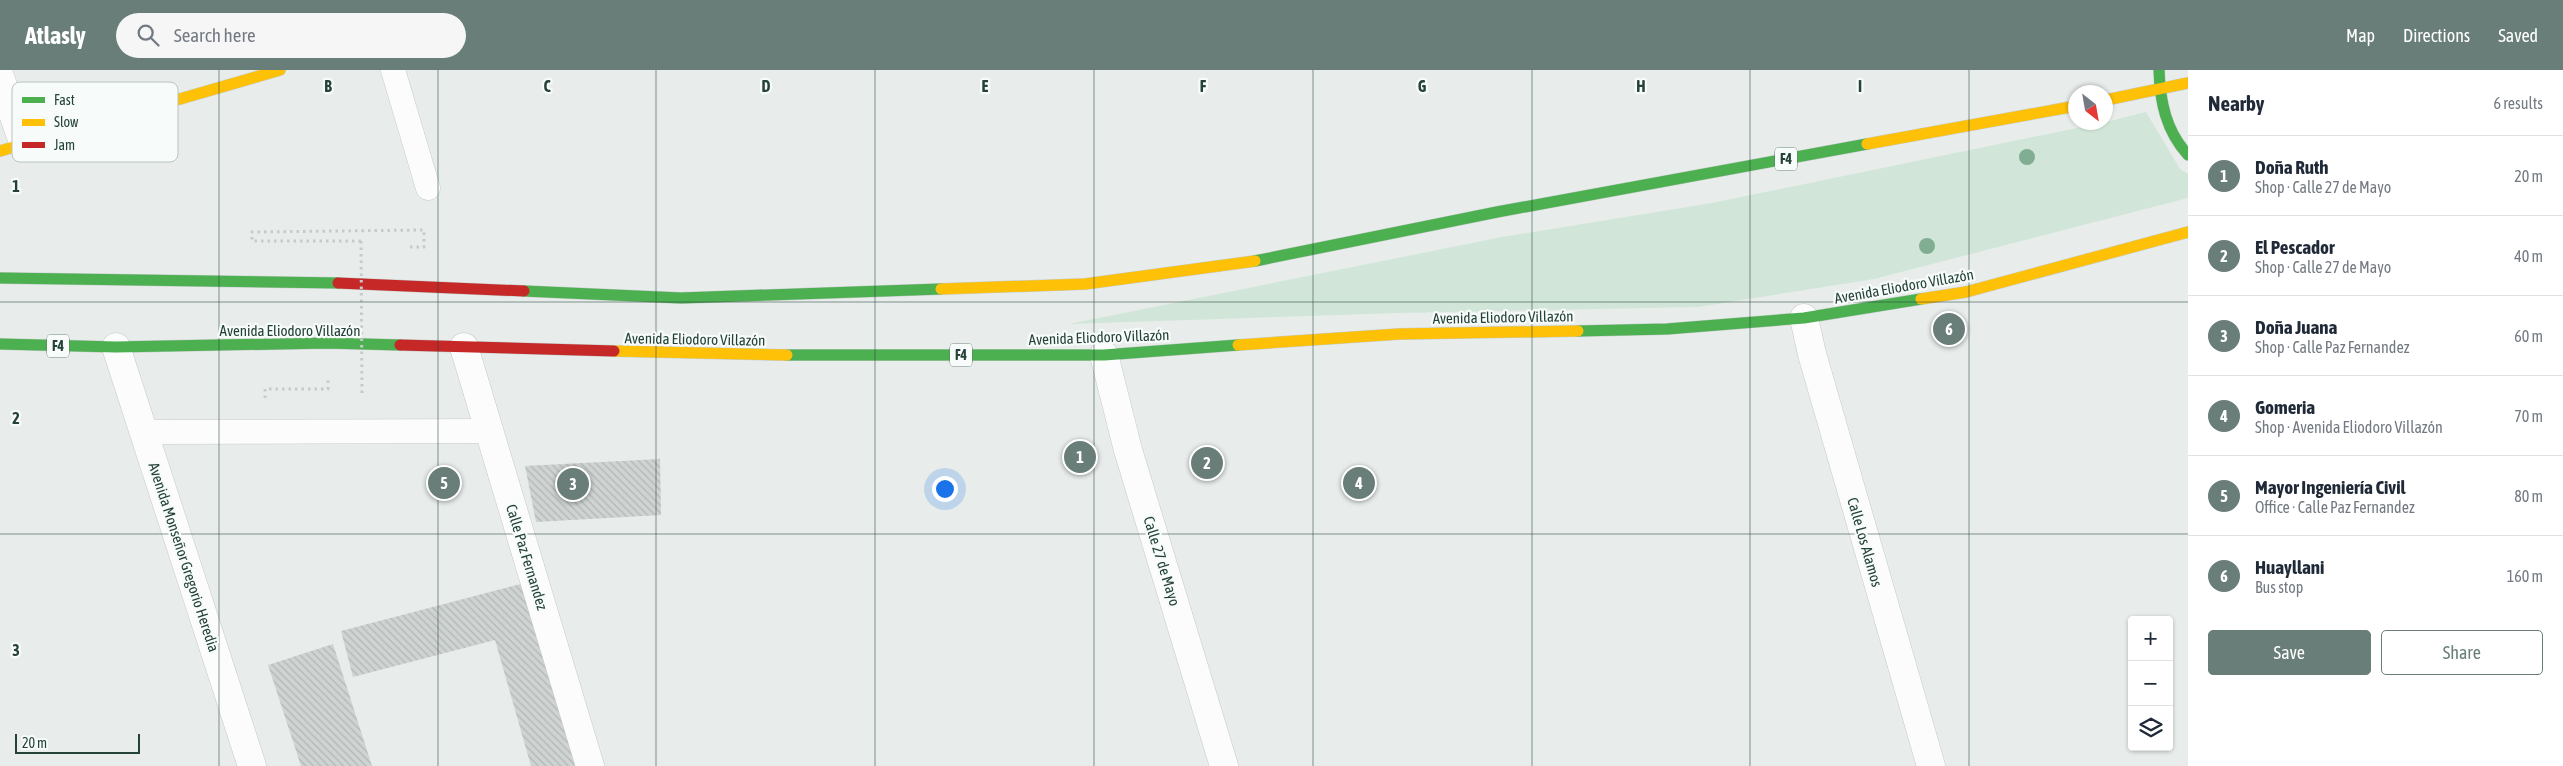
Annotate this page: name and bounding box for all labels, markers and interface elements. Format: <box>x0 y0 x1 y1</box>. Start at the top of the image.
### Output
search box <box>116 13 466 58</box>
icon: search <box>134 21 162 49</box>
text: Atlasly <box>25 22 86 49</box>
text: Search here <box>174 24 256 46</box>
text: Map <box>2346 25 2375 46</box>
text: Directions <box>2403 25 2470 46</box>
text: Saved <box>2498 25 2538 46</box>
text: B <box>324 77 332 95</box>
text: C <box>543 77 551 95</box>
text: D <box>762 77 771 95</box>
text: E <box>982 77 989 95</box>
text: F <box>1200 77 1207 95</box>
text: G <box>1418 77 1427 95</box>
text: H <box>1636 77 1646 95</box>
text: I <box>1858 77 1862 95</box>
legend <box>12 82 178 162</box>
north arrow <box>2068 85 2113 130</box>
text: Nearby <box>2208 91 2264 115</box>
text: Fast <box>54 92 75 108</box>
text: 6 results <box>2493 94 2543 112</box>
text: Slow <box>54 114 79 130</box>
text: Jam <box>54 137 75 153</box>
road number: F4 <box>1775 148 1797 170</box>
text: Doña Ruth <box>2255 156 2329 178</box>
text: 1 <box>2220 167 2228 185</box>
text: 20 m <box>2514 167 2543 185</box>
text: 1 <box>12 177 20 195</box>
text: Shop · Calle 27 de Mayo <box>2255 178 2391 196</box>
text: El Pescador <box>2255 236 2335 258</box>
text: 2 <box>2220 247 2228 265</box>
text: 40 m <box>2514 247 2543 265</box>
text: Shop · Calle 27 de Mayo <box>2255 258 2391 276</box>
street label: Avenida Eliodoro Villazón <box>1833 265 1975 307</box>
street label: Avenida Eliodoro Villazón <box>1432 307 1574 327</box>
pin: 6 <box>1933 310 1965 348</box>
text: Doña Juana <box>2255 316 2337 338</box>
street label: Avenida Eliodoro Villazón <box>220 322 360 339</box>
street label: Avenida Eliodoro Villazón <box>1028 326 1170 348</box>
text: 3 <box>2220 327 2228 345</box>
text: 60 m <box>2514 327 2543 345</box>
street label: Avenida Eliodoro Villazón <box>624 329 766 349</box>
road number: F4 <box>47 334 69 358</box>
text: Shop · Calle Paz Fernandez <box>2255 338 2409 356</box>
road number: F4 <box>950 344 972 366</box>
text: Gomeria <box>2255 396 2315 418</box>
text: 4 <box>2220 407 2228 425</box>
text: 70 m <box>2514 407 2543 425</box>
text: 2 <box>12 409 20 427</box>
text: Shop · Avenida Eliodoro Villazón <box>2255 418 2443 436</box>
pin: 1 <box>1064 438 1096 476</box>
pin: 2 <box>1191 444 1223 482</box>
street label: Avenida Monseñor Gregorio Heredia <box>145 460 223 654</box>
pin: 5 <box>428 464 460 502</box>
pin: 4 <box>1343 464 1375 502</box>
pin: 3 <box>557 465 589 503</box>
your location <box>932 476 958 502</box>
text: Mayor Ingeniería Civil <box>2255 476 2406 498</box>
text: 5 <box>2220 487 2228 505</box>
text: 80 m <box>2514 487 2543 505</box>
street label: Calle Los Alamos <box>1844 495 1886 589</box>
text: Office · Calle Paz Fernandez <box>2255 498 2415 516</box>
street label: Calle Paz Fernandez <box>503 502 551 613</box>
street label: Calle 27 de Mayo <box>1140 514 1184 608</box>
text: Huayllani <box>2255 556 2324 578</box>
text: 6 <box>2220 567 2228 585</box>
text: 160 m <box>2507 567 2543 585</box>
text: Bus stop <box>2255 578 2303 596</box>
map controls <box>2128 616 2173 751</box>
button: + <box>2128 616 2173 661</box>
button: Save <box>2208 630 2371 675</box>
button: Share <box>2381 630 2543 675</box>
text: 3 <box>12 641 20 659</box>
button: − <box>2128 661 2173 706</box>
button: layers <box>2128 706 2173 751</box>
scale bar <box>15 731 140 754</box>
text: 20 m <box>22 735 47 751</box>

